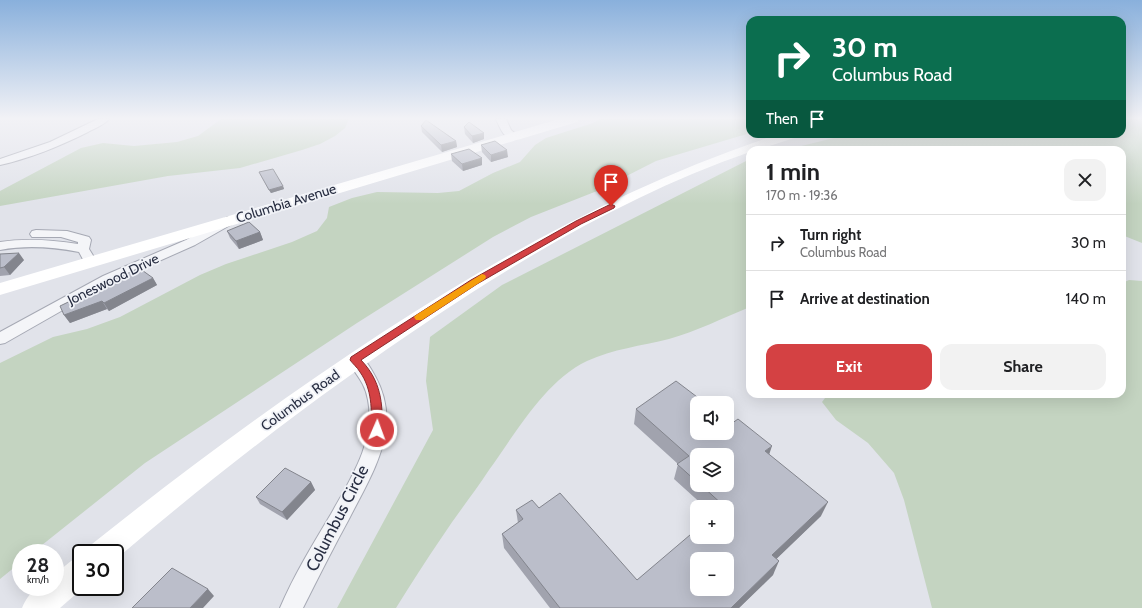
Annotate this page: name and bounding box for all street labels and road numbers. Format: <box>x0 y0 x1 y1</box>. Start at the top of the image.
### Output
street label: Columbia Avenue <box>234 179 338 227</box>
street label: Joneswood Drive <box>63 249 162 309</box>
street label: Columbus Road <box>257 365 343 435</box>
street label: Columbus Circle <box>302 461 373 575</box>

